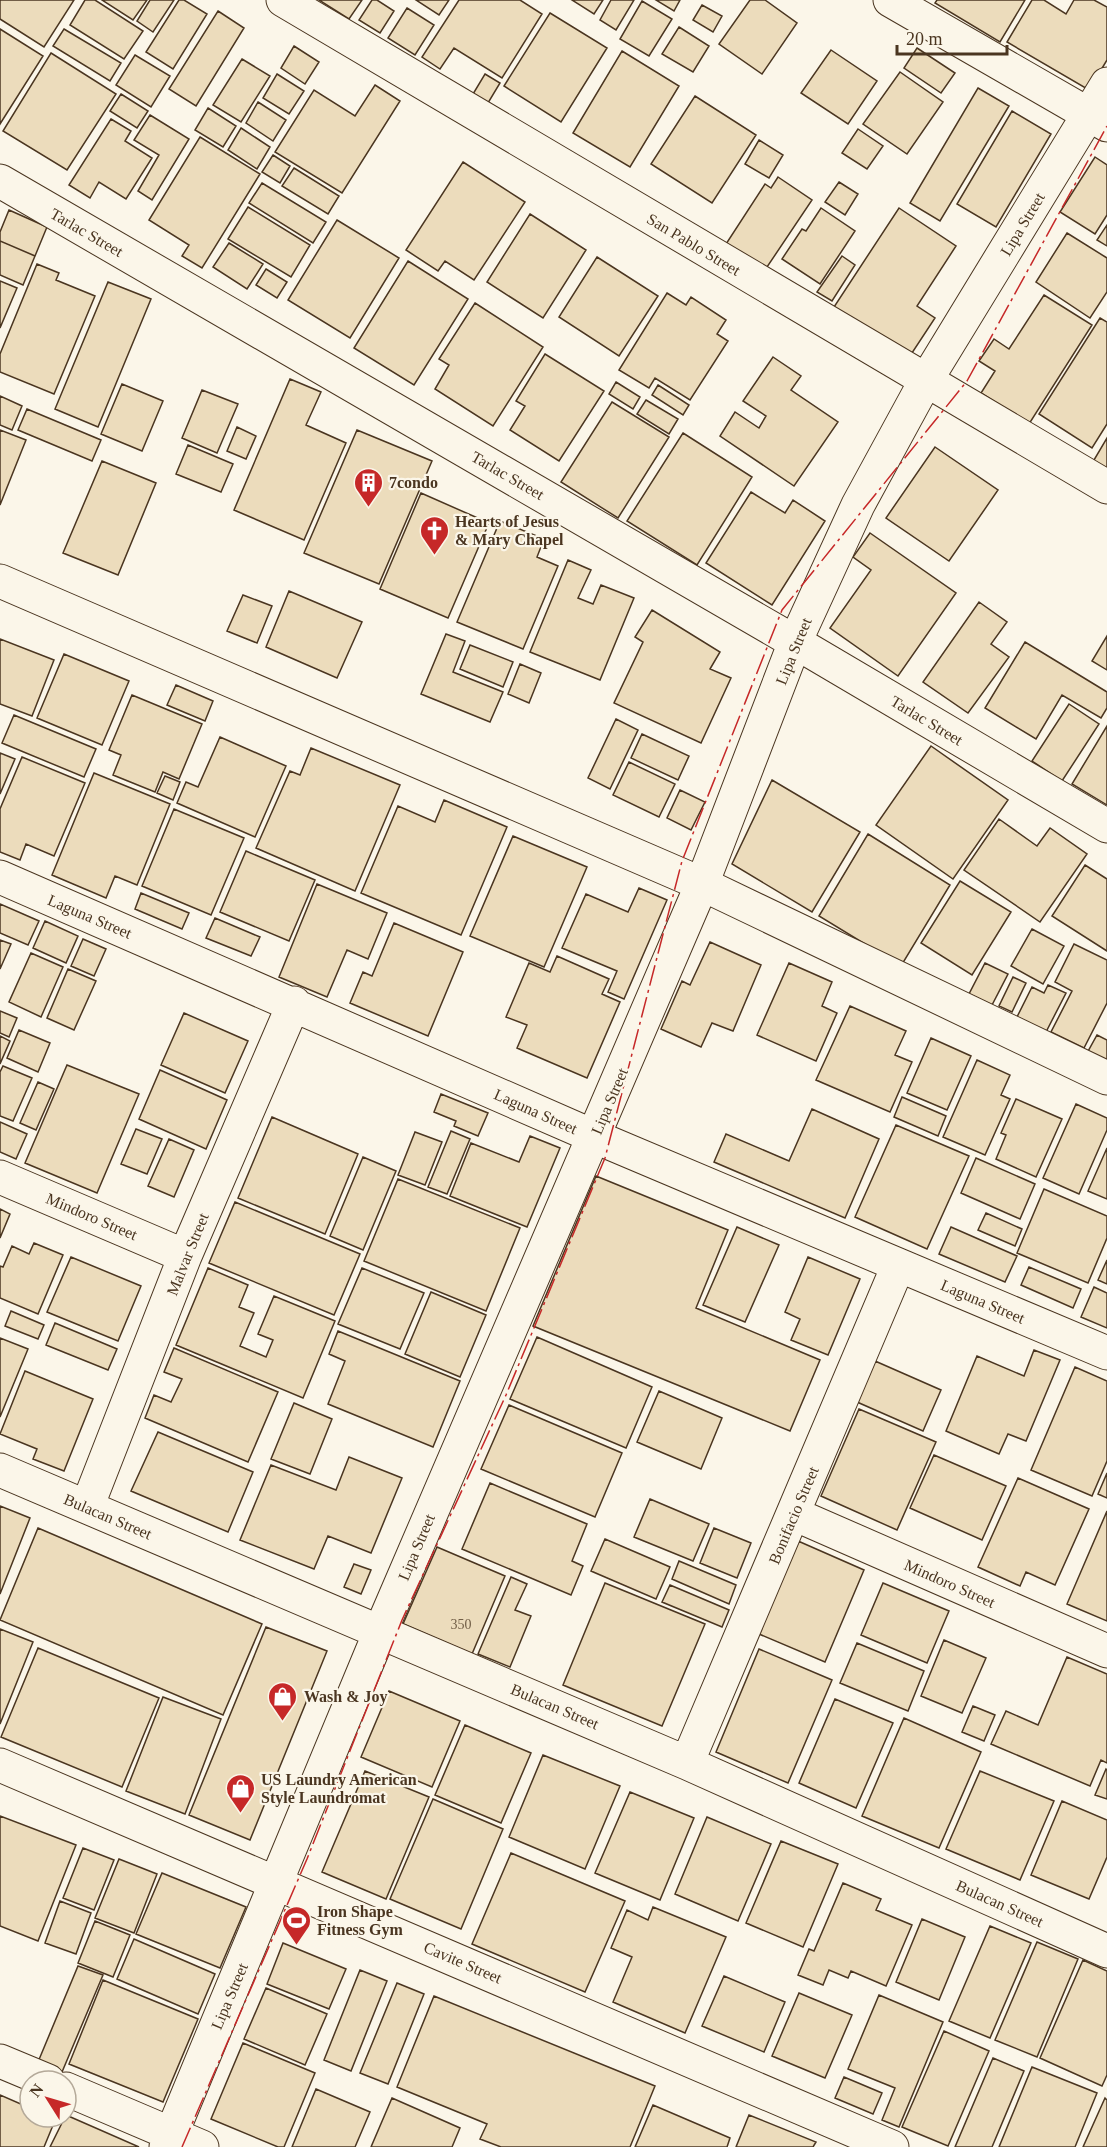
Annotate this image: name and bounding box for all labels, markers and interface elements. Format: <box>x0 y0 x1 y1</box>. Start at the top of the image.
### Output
scale bar <box>897 18 1006 56</box>
text: 20 m <box>906 29 943 49</box>
street label: Lipa Street <box>997 189 1049 259</box>
street label: Tarlac Street <box>47 205 127 260</box>
street label: San Pablo Street <box>644 210 744 279</box>
street label: Tarlac Street <box>468 448 548 503</box>
building icon: 7condo <box>352 466 384 508</box>
place label: 7condo <box>389 474 438 491</box>
place label: Hearts of Jesus & Mary Chapel <box>455 513 564 549</box>
church icon: Hearts of Jesus & Mary Chapel <box>418 514 450 556</box>
street label: Lipa Street <box>772 615 816 687</box>
street label: Tarlac Street <box>888 692 966 749</box>
street label: Laguna Street <box>45 891 135 943</box>
street label: Lipa Street <box>588 1065 632 1137</box>
street label: Laguna Street <box>491 1086 581 1139</box>
street label: Mindoro Street <box>44 1190 140 1244</box>
street label: Malvar Street <box>163 1210 212 1298</box>
street label: Laguna Street <box>938 1276 1028 1328</box>
street label: Bonifacio Street <box>765 1463 822 1567</box>
street label: Bulacan Street <box>61 1490 155 1543</box>
street label: Lipa Street <box>395 1511 439 1583</box>
street label: Mindoro Street <box>902 1556 998 1611</box>
house number: 350 <box>451 1617 472 1632</box>
shop icon: Wash & Joy <box>267 1680 299 1722</box>
street label: Bulacan Street <box>508 1680 602 1733</box>
place label: Wash & Joy <box>304 1688 388 1706</box>
place label: US Laundry American Style Laundromat <box>261 1771 417 1807</box>
shop icon: US Laundry American Style Laundromat <box>224 1772 256 1814</box>
street label: Bulacan Street <box>954 1877 1047 1931</box>
place label: Iron Shape Fitness Gym <box>317 1903 403 1939</box>
sports icon: Iron Shape Fitness Gym <box>280 1904 312 1946</box>
street label: Cavite Street <box>421 1938 505 1987</box>
street label: Lipa Street <box>208 1960 252 2032</box>
north arrow <box>18 2069 78 2129</box>
text: N <box>26 2080 47 2100</box>

